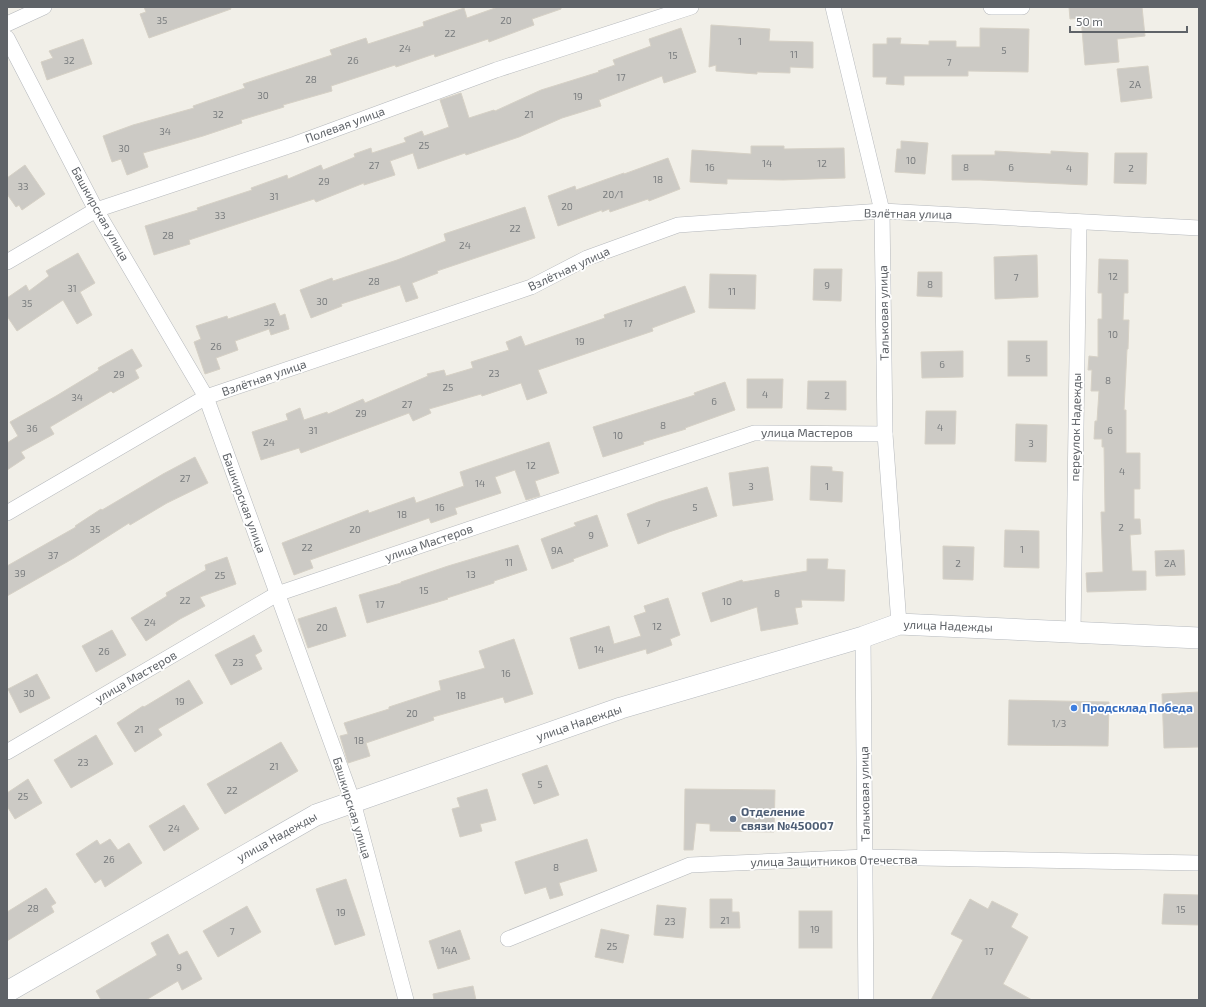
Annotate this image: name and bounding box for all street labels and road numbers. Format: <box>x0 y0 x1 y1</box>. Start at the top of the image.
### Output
street label: Полевая улица <box>303 103 387 146</box>
street label: Башкирская улица <box>68 164 133 264</box>
street label: Взлётная улица <box>864 205 952 222</box>
street label: Взлётная улица <box>525 243 612 294</box>
street label: Тальковая улица <box>875 265 892 361</box>
street label: Взлётная улица <box>220 356 308 399</box>
street label: переулок Надежды <box>1067 373 1084 481</box>
street label: улица Мастеров <box>761 425 853 440</box>
street label: Башкирская улица <box>219 451 270 555</box>
street label: улица Мастеров <box>383 520 475 565</box>
street label: улица Надежды <box>903 616 993 635</box>
street label: улица Мастеров <box>92 647 179 706</box>
street label: улица Надежды <box>534 701 624 744</box>
street label: Тальковая улица <box>856 746 873 842</box>
street label: Башкирская улица <box>330 755 375 861</box>
street label: улица Надежды <box>234 808 319 865</box>
street label: улица Защитников Отечества <box>750 852 918 869</box>

